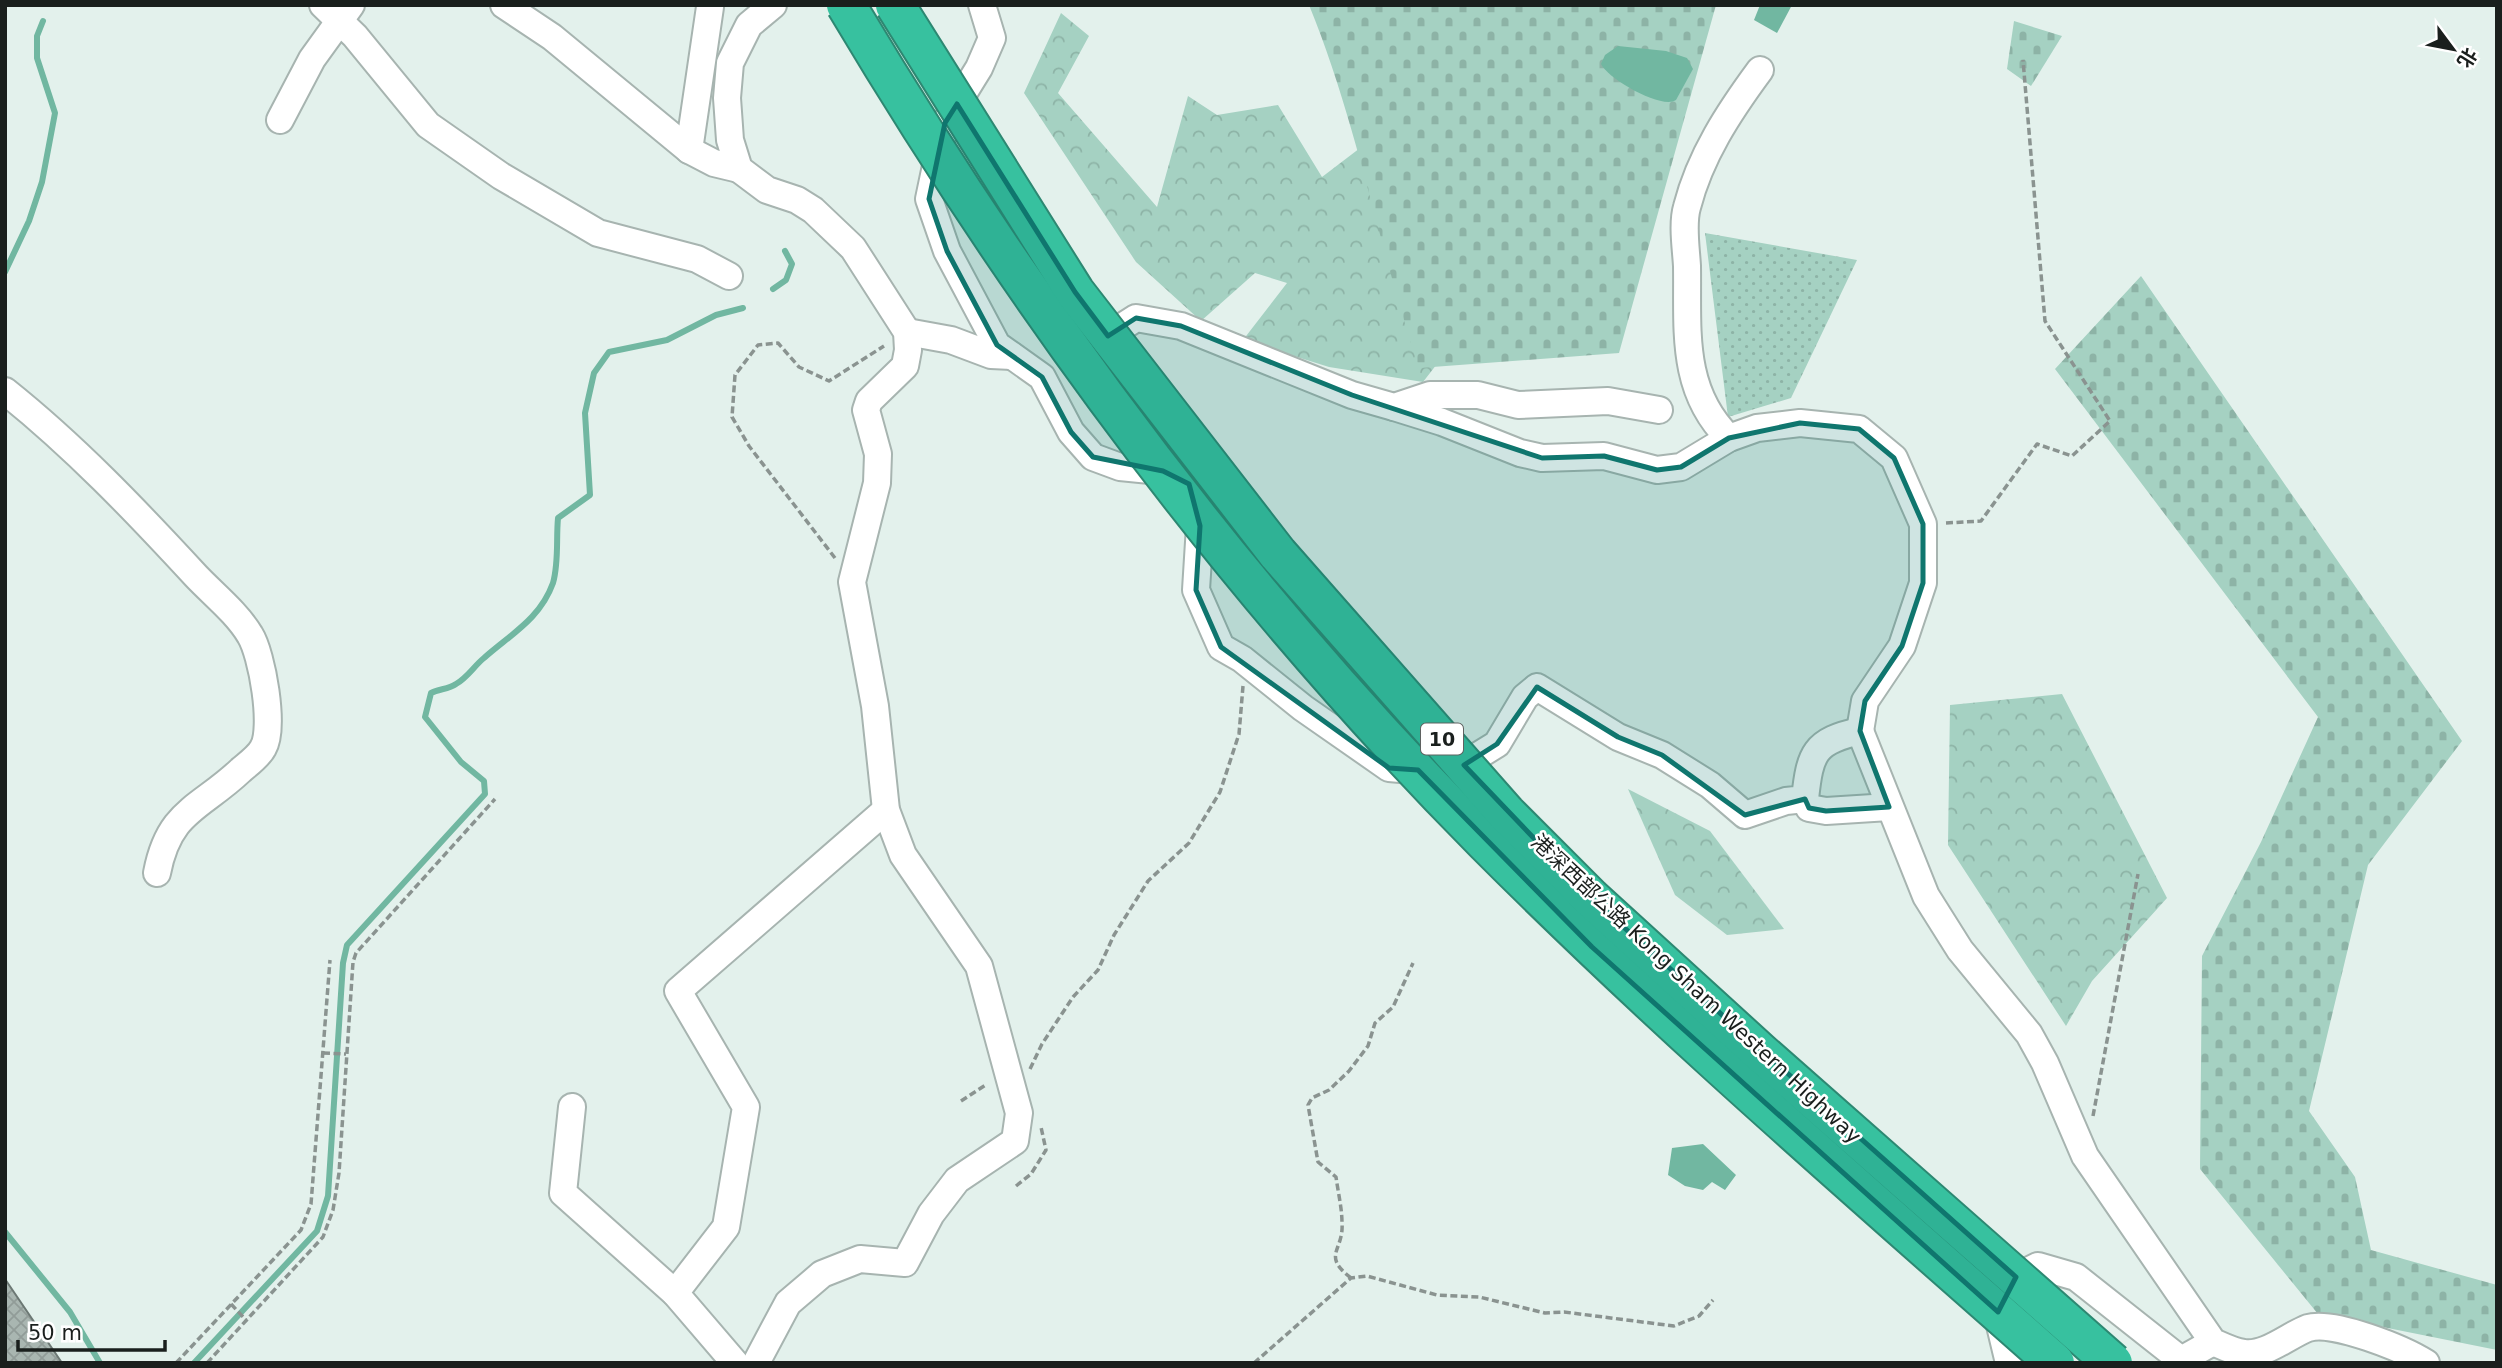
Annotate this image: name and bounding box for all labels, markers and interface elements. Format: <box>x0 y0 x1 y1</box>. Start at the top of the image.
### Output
north arrow <box>2418 14 2488 84</box>
text: 北 <box>2453 44 2482 72</box>
road number: 10 <box>1421 724 1463 754</box>
street label: 港深西部公路 Kong Sham Western Highway <box>1526 830 1866 1148</box>
scale bar <box>18 1308 164 1352</box>
text: 50 m <box>28 1321 82 1345</box>

